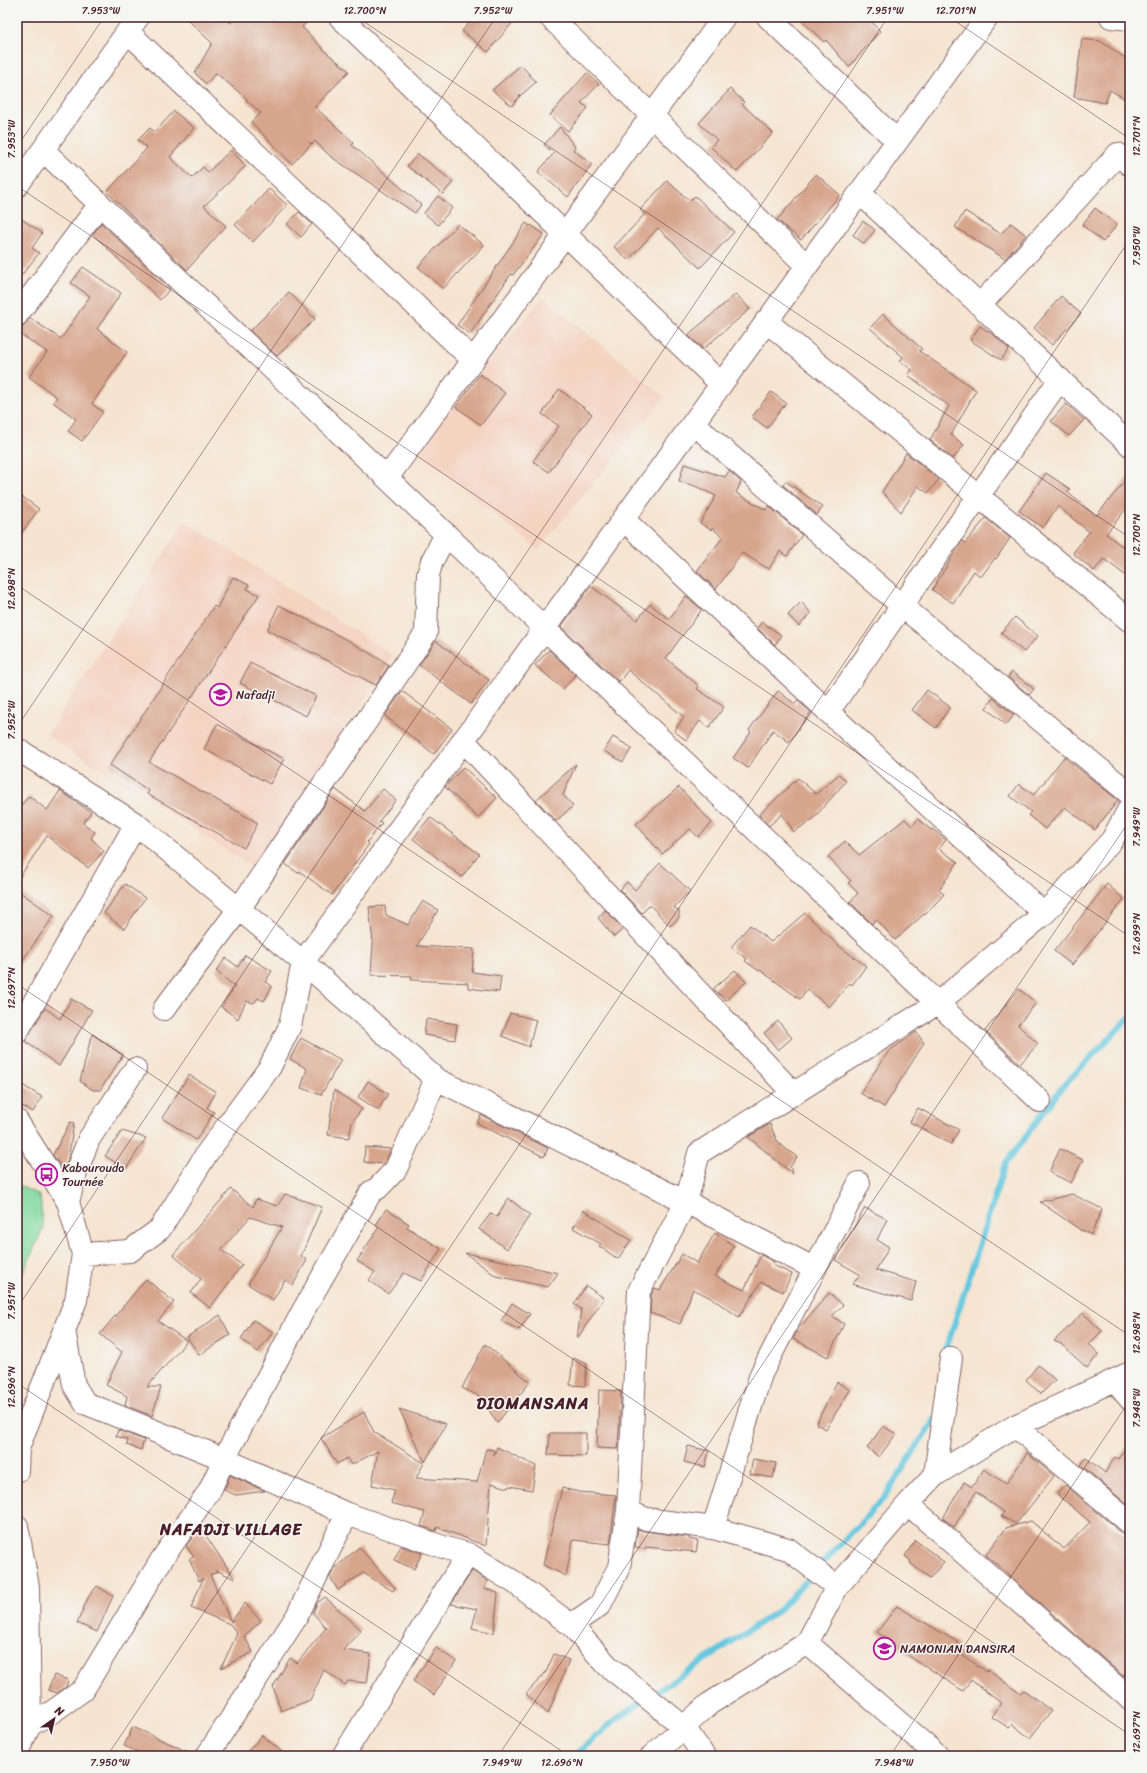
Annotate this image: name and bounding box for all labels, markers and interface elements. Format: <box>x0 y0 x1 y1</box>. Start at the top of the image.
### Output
text: 7.953°W <box>82 2 121 20</box>
text: 12.700°N <box>344 2 386 20</box>
text: 7.952°W <box>474 2 513 20</box>
text: 7.951°W <box>866 2 904 20</box>
text: 12.701°N <box>936 2 976 20</box>
text: 12.701°N <box>1128 116 1146 156</box>
text: 7.953°W <box>3 119 21 158</box>
text: 7.950°W <box>1128 226 1146 266</box>
text: 12.700°N <box>1128 514 1146 556</box>
text: 12.698°N <box>3 568 21 610</box>
school or university icon: Nafadji <box>207 682 233 708</box>
place label: Nafadji <box>236 684 276 706</box>
text: 7.952°W <box>3 700 21 739</box>
text: 7.949°W <box>1128 807 1146 847</box>
text: 12.699°N <box>1128 913 1146 955</box>
text: 12.697°N <box>3 967 21 1009</box>
place label: Kabouroudo Tournée <box>62 1157 124 1193</box>
bus stop icon: Kabouroudo Tournée <box>33 1162 59 1188</box>
text: 7.951°W <box>3 1282 21 1320</box>
text: 12.698°N <box>1128 1312 1146 1354</box>
text: 12.696°N <box>3 1366 21 1408</box>
text: 7.948°W <box>1128 1388 1146 1428</box>
district label: DIOMANSANA <box>476 1389 590 1418</box>
district label: NAFADJI VILLAGE <box>159 1515 302 1544</box>
school or university icon: NAMONIAN DANSIRA <box>871 1636 897 1662</box>
place label: NAMONIAN DANSIRA <box>900 1638 1016 1660</box>
north arrow <box>34 1699 74 1739</box>
text: N <box>50 1701 68 1721</box>
text: 12.697°N <box>1128 1711 1146 1753</box>
text: 7.950°W <box>90 1754 130 1772</box>
text: 7.949°W <box>482 1754 522 1772</box>
text: 12.696°N <box>541 1754 583 1772</box>
text: 7.948°W <box>874 1754 914 1772</box>

